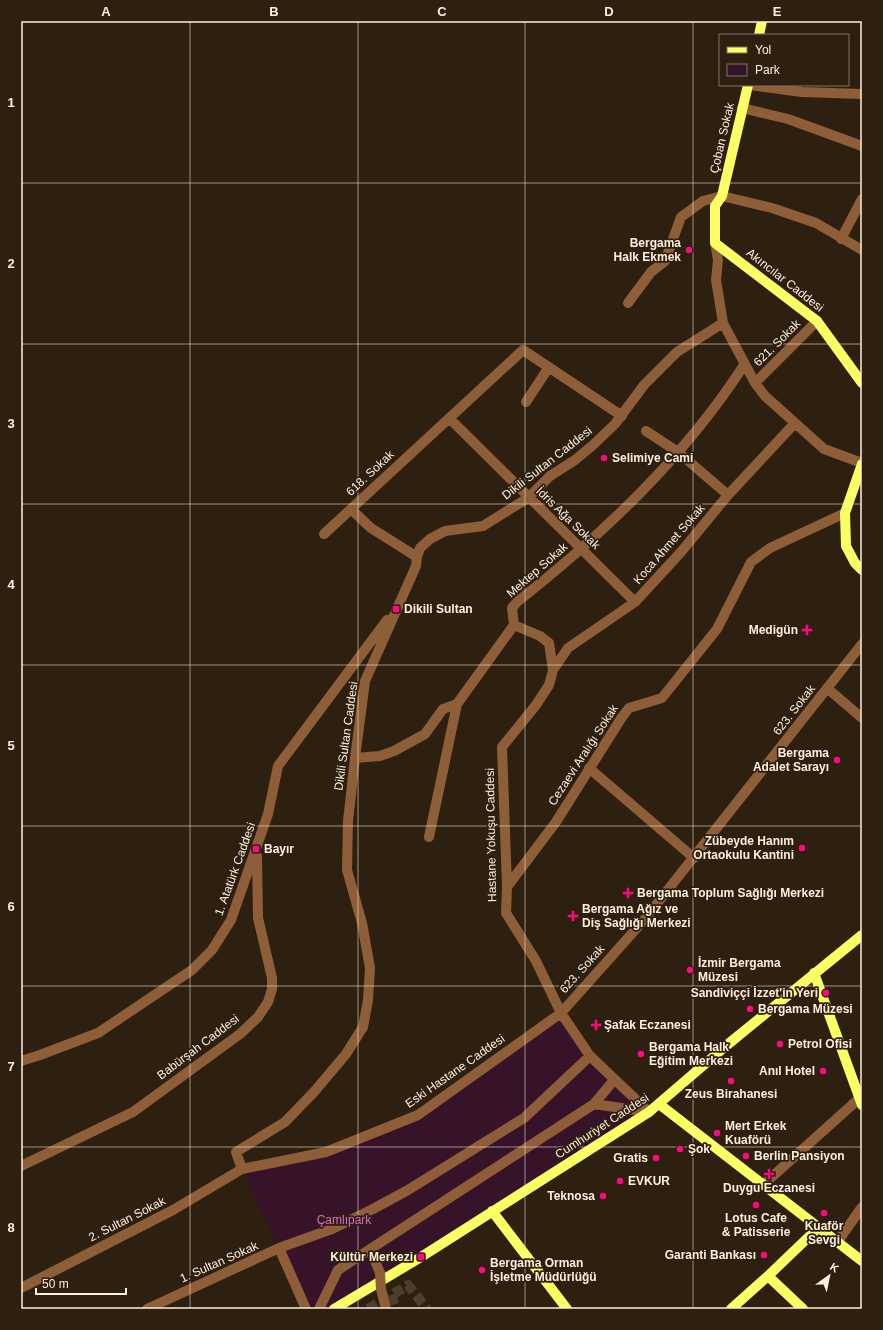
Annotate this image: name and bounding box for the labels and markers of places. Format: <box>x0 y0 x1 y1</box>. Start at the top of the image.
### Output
place label: Bergama Halk Ekmek <box>614 236 681 264</box>
marker: Bergama Halk Ekmek <box>684 245 694 255</box>
place label: Selimiye Cami <box>612 451 693 465</box>
marker: Selimiye Cami <box>599 453 609 463</box>
place label: Dikili Sultan <box>404 602 473 616</box>
marker: Dikili Sultan <box>391 604 401 614</box>
place label: Medigün <box>749 623 798 637</box>
marker: Medigün <box>801 624 813 636</box>
place label: Bergama Adalet Sarayı <box>753 746 829 774</box>
marker: Bergama Adalet Sarayı <box>832 755 842 765</box>
place label: Zübeyde Hanım Ortaokulu Kantini <box>693 834 794 862</box>
place label: Bayır <box>264 842 294 856</box>
marker: Zübeyde Hanım Ortaokulu Kantini <box>797 843 807 853</box>
marker: Bayır <box>251 844 261 854</box>
place label: Bergama Toplum Sağlığı Merkezi <box>637 886 824 900</box>
marker: Bergama Toplum Sağlığı Merkezi <box>622 887 634 899</box>
place label: Bergama Ağız ve Diş Sağlığı Merkezi <box>582 902 691 930</box>
marker: Bergama Ağız ve Diş Sağlığı Merkezi <box>567 910 579 922</box>
place label: İzmir Bergama Müzesi <box>698 955 781 984</box>
marker: İzmir Bergama Müzesi <box>685 965 695 975</box>
place label: Sandiviççi İzzet'in Yeri <box>691 985 818 1000</box>
marker: Sandiviççi İzzet'in Yeri <box>821 988 831 998</box>
place label: Bergama Müzesi <box>758 1002 853 1016</box>
marker: Bergama Müzesi <box>745 1004 755 1014</box>
place label: Şafak Eczanesi <box>604 1018 691 1032</box>
marker: Şafak Eczanesi <box>591 1020 601 1030</box>
place label: Petrol Ofisi <box>788 1037 852 1051</box>
marker: Petrol Ofisi <box>775 1039 785 1049</box>
place label: Bergama Halk Eğitim Merkezi <box>649 1040 733 1068</box>
marker: Bergama Halk Eğitim Merkezi <box>636 1049 646 1059</box>
place label: Anıl Hotel <box>759 1064 815 1078</box>
marker: Anıl Hotel <box>818 1066 828 1076</box>
marker: Zeus Birahanesi <box>726 1076 736 1086</box>
place label: Zeus Birahanesi <box>685 1087 777 1101</box>
place label: Mert Erkek Kuaförü <box>725 1119 787 1147</box>
marker: Mert Erkek Kuaförü <box>712 1128 722 1138</box>
place label: Şok <box>688 1142 710 1156</box>
marker: Şok <box>675 1144 685 1154</box>
place label: Berlin Pansiyon <box>754 1149 845 1163</box>
place label: Gratis <box>613 1151 648 1165</box>
marker: Berlin Pansiyon <box>741 1151 751 1161</box>
marker: Gratis <box>651 1153 661 1163</box>
marker: Duygu Eczanesi <box>764 1169 774 1179</box>
place label: EVKUR <box>628 1174 670 1188</box>
marker: EVKUR <box>615 1176 625 1186</box>
place label: Duygu Eczanesi <box>723 1181 815 1195</box>
place label: Teknosa <box>547 1189 595 1203</box>
marker: Teknosa <box>598 1191 608 1201</box>
marker: Lotus Cafe & Patisserie <box>751 1200 761 1210</box>
marker: Kuaför Sevgi <box>819 1208 829 1218</box>
place label: Lotus Cafe & Patisserie <box>722 1211 791 1239</box>
place label: Kuaför Sevgi <box>805 1219 844 1247</box>
place label: Garanti Bankası <box>665 1248 756 1262</box>
place label: Kültür Merkezi <box>330 1250 413 1264</box>
marker: Garanti Bankası <box>759 1250 769 1260</box>
marker: Kültür Merkezi <box>416 1252 426 1262</box>
place label: Bergama Orman İşletme Müdürlüğü <box>490 1256 597 1284</box>
marker: Bergama Orman İşletme Müdürlüğü <box>477 1265 487 1275</box>

